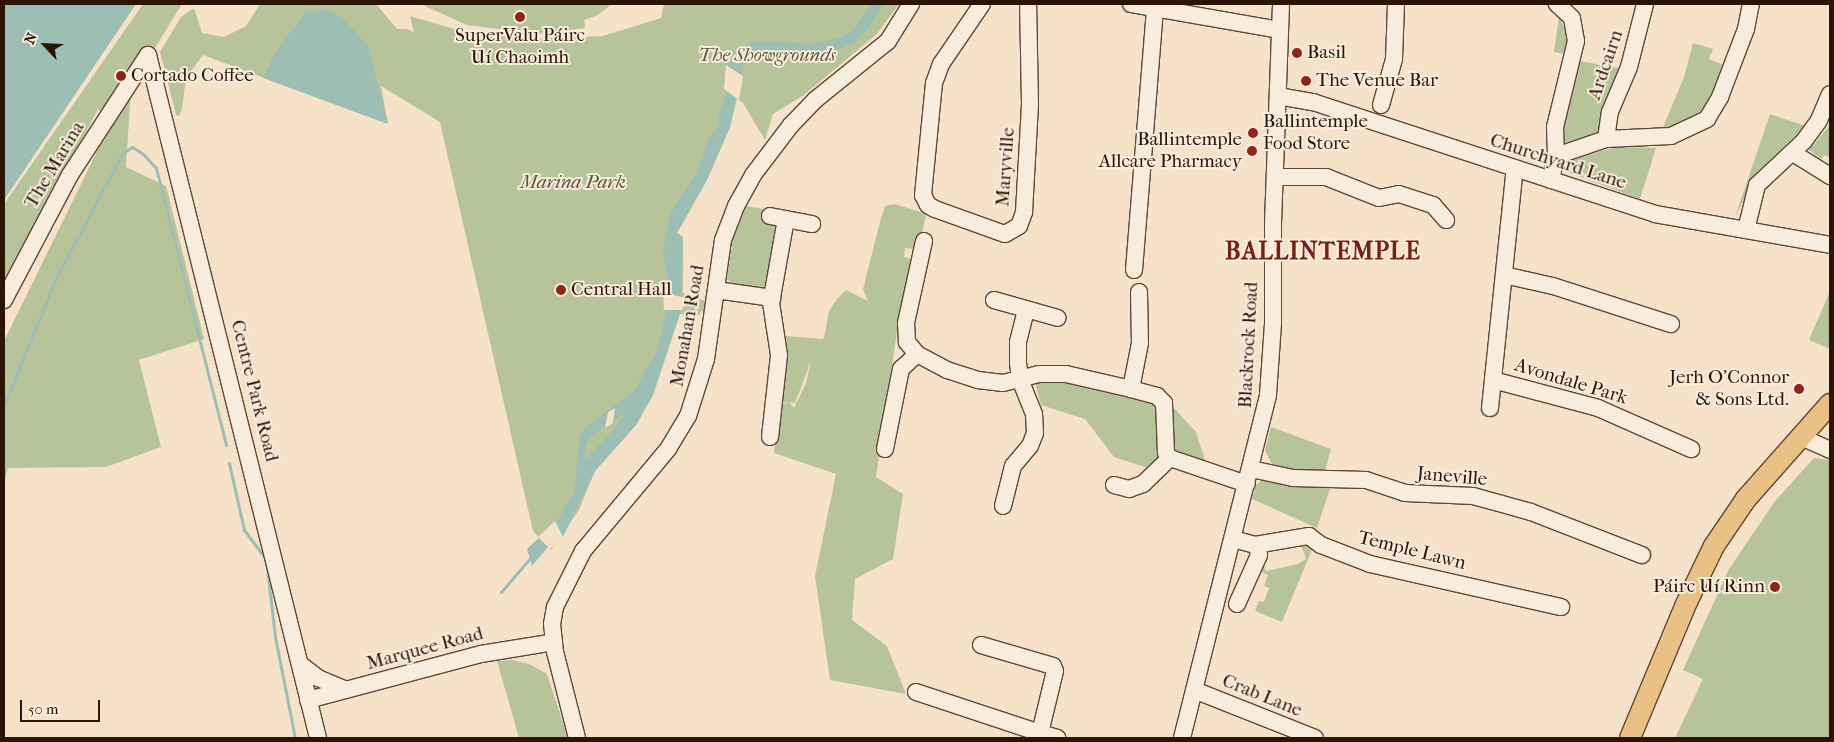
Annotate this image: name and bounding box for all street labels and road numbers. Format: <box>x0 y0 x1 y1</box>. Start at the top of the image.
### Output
street label: Ardcairn <box>1583 27 1629 103</box>
street label: The Marina <box>20 118 90 212</box>
street label: Maryville <box>992 127 1020 207</box>
street label: Churchyard Lane <box>1487 129 1629 195</box>
street label: Monahan Road <box>666 263 710 389</box>
street label: Blackrock Road <box>1234 281 1264 409</box>
street label: Centre Park Road <box>225 318 283 464</box>
street label: Avondale Park <box>1512 354 1630 410</box>
street label: Janeville <box>1416 463 1488 491</box>
street label: Temple Lawn <box>1356 527 1468 575</box>
street label: Marquee Road <box>364 622 486 676</box>
street label: Crab Lane <box>1219 670 1305 722</box>

